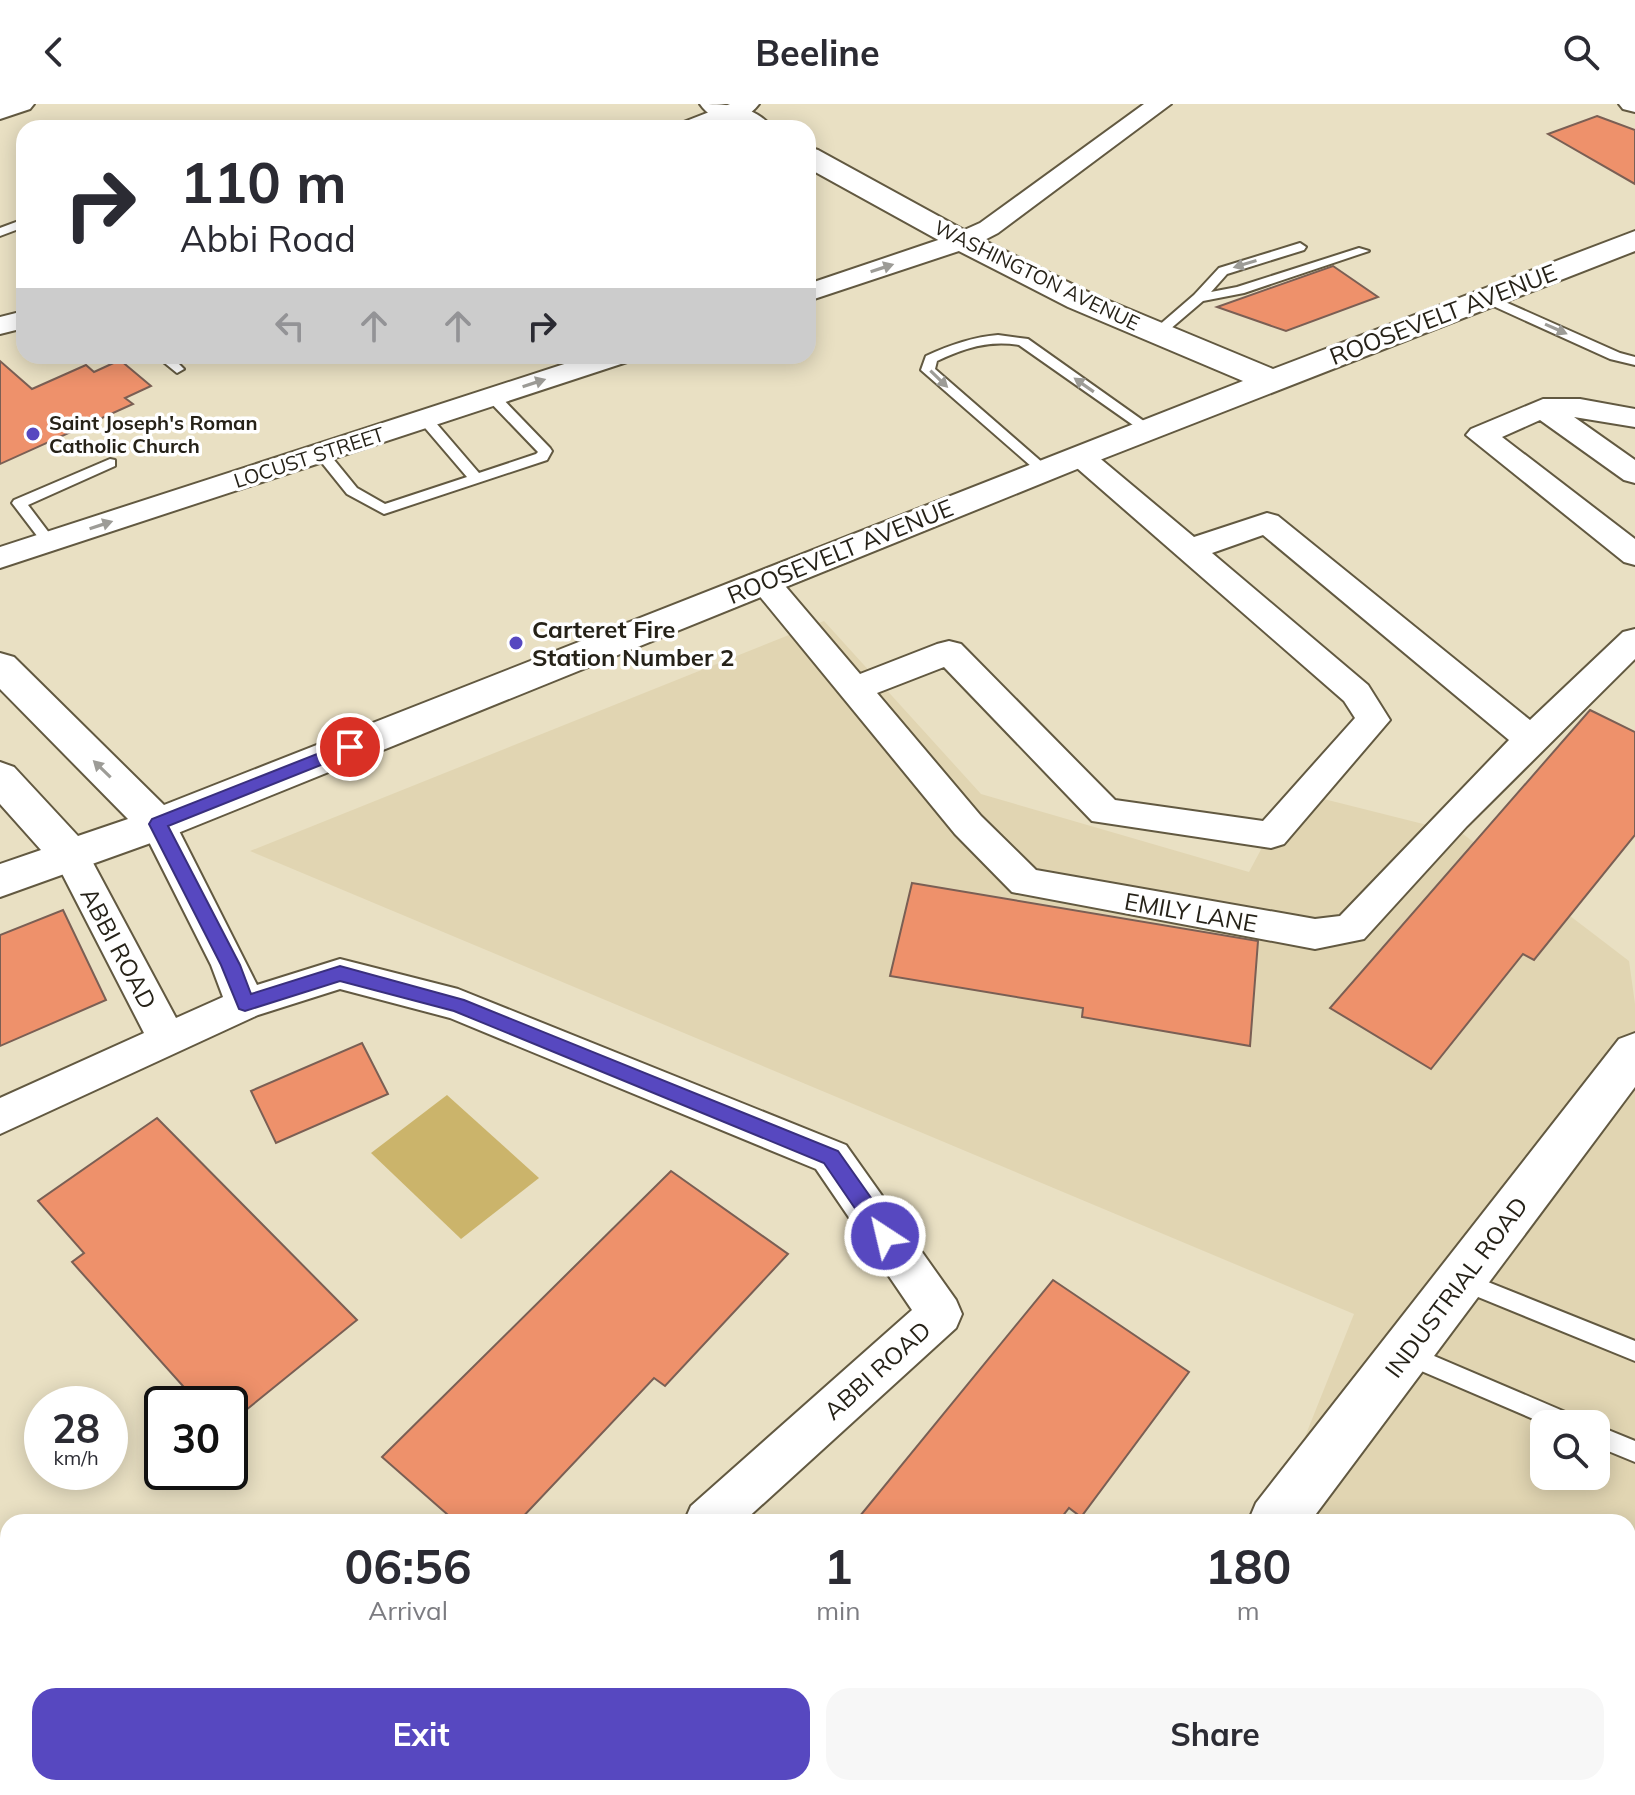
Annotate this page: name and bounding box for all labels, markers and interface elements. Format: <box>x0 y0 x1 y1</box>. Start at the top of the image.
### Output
icon: back <box>32 30 76 74</box>
text: Beeline <box>755 30 880 75</box>
icon: search <box>1559 30 1603 74</box>
text: 110 m <box>180 147 347 217</box>
icon: right <box>48 152 152 256</box>
street label: WASHINGTON AVENUE <box>930 214 1144 336</box>
text: Abbi Road <box>180 216 356 261</box>
street label: ROOSEVELT AVENUE <box>1325 257 1561 371</box>
one-way arrow <box>1232 259 1256 271</box>
one-way arrow <box>870 261 894 274</box>
icon: left <box>268 304 312 348</box>
icon: ahead <box>352 304 396 348</box>
icon: ahead <box>436 304 480 348</box>
icon: right <box>520 304 564 348</box>
one-way arrow <box>1544 323 1568 336</box>
one-way arrow <box>929 369 948 388</box>
one-way arrow <box>523 377 547 389</box>
one-way arrow <box>1073 377 1095 393</box>
place label: Saint Joseph's Roman Catholic Church <box>49 410 258 458</box>
street label: LOCUST STREET <box>231 421 387 493</box>
marker: Saint Joseph's Roman Catholic Church <box>24 425 42 443</box>
street label: ROOSEVELT AVENUE <box>723 492 957 610</box>
one-way arrow <box>89 518 113 531</box>
place label: Carteret Fire Station Number 2 <box>532 614 734 672</box>
marker: Carteret Fire Station Number 2 <box>507 634 525 652</box>
pin <box>316 713 384 781</box>
icon: arrive <box>328 725 372 769</box>
one-way arrow <box>93 761 112 779</box>
street label: ABBI ROAD <box>75 882 163 1014</box>
street label: EMILY LANE <box>1122 886 1260 938</box>
street label: INDUSTRIAL ROAD <box>1378 1191 1534 1383</box>
position arrow <box>843 1194 927 1278</box>
street label: ABBI ROAD <box>818 1314 936 1426</box>
speed limit sign: 30 <box>144 1386 248 1490</box>
text: 28 <box>52 1403 100 1453</box>
map controls <box>1530 1410 1610 1490</box>
button: search <box>1530 1410 1610 1490</box>
text: km/h <box>53 1445 99 1470</box>
text: 06:56 <box>345 1536 472 1596</box>
text: 1 <box>824 1536 853 1596</box>
text: 180 <box>1205 1536 1291 1596</box>
text: Arrival <box>368 1594 448 1627</box>
text: min <box>816 1594 860 1627</box>
text: m <box>1237 1594 1260 1627</box>
button: Exit <box>32 1688 810 1780</box>
button: Share <box>826 1688 1604 1780</box>

